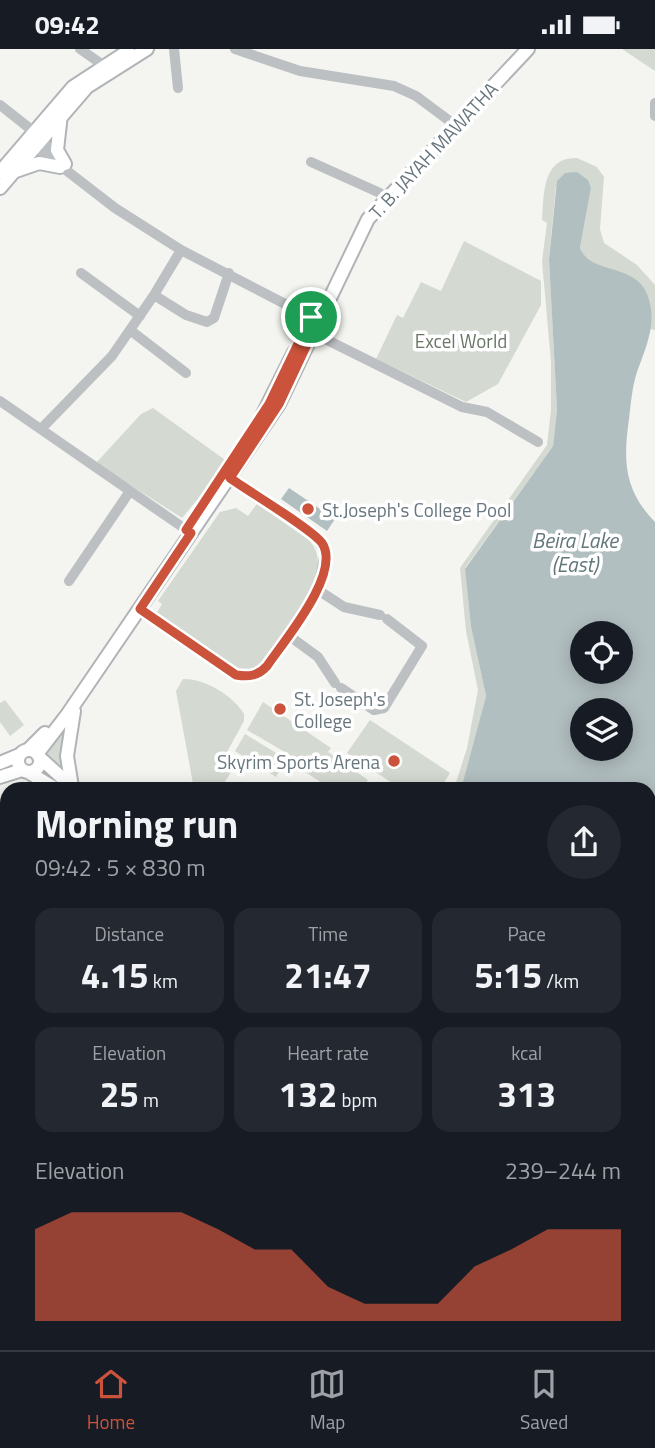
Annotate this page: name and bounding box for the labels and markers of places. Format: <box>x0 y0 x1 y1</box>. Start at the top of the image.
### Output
pin <box>281 287 341 347</box>
place label: St.Joseph's College Pool <box>322 495 511 524</box>
marker: St.Joseph's College Pool <box>300 501 316 517</box>
place label: St. Joseph's College <box>294 684 386 735</box>
marker: St. Joseph's College <box>272 701 288 717</box>
place label: Skyrim Sports Arena <box>217 747 380 776</box>
marker: Skyrim Sports Arena <box>386 753 402 769</box>

